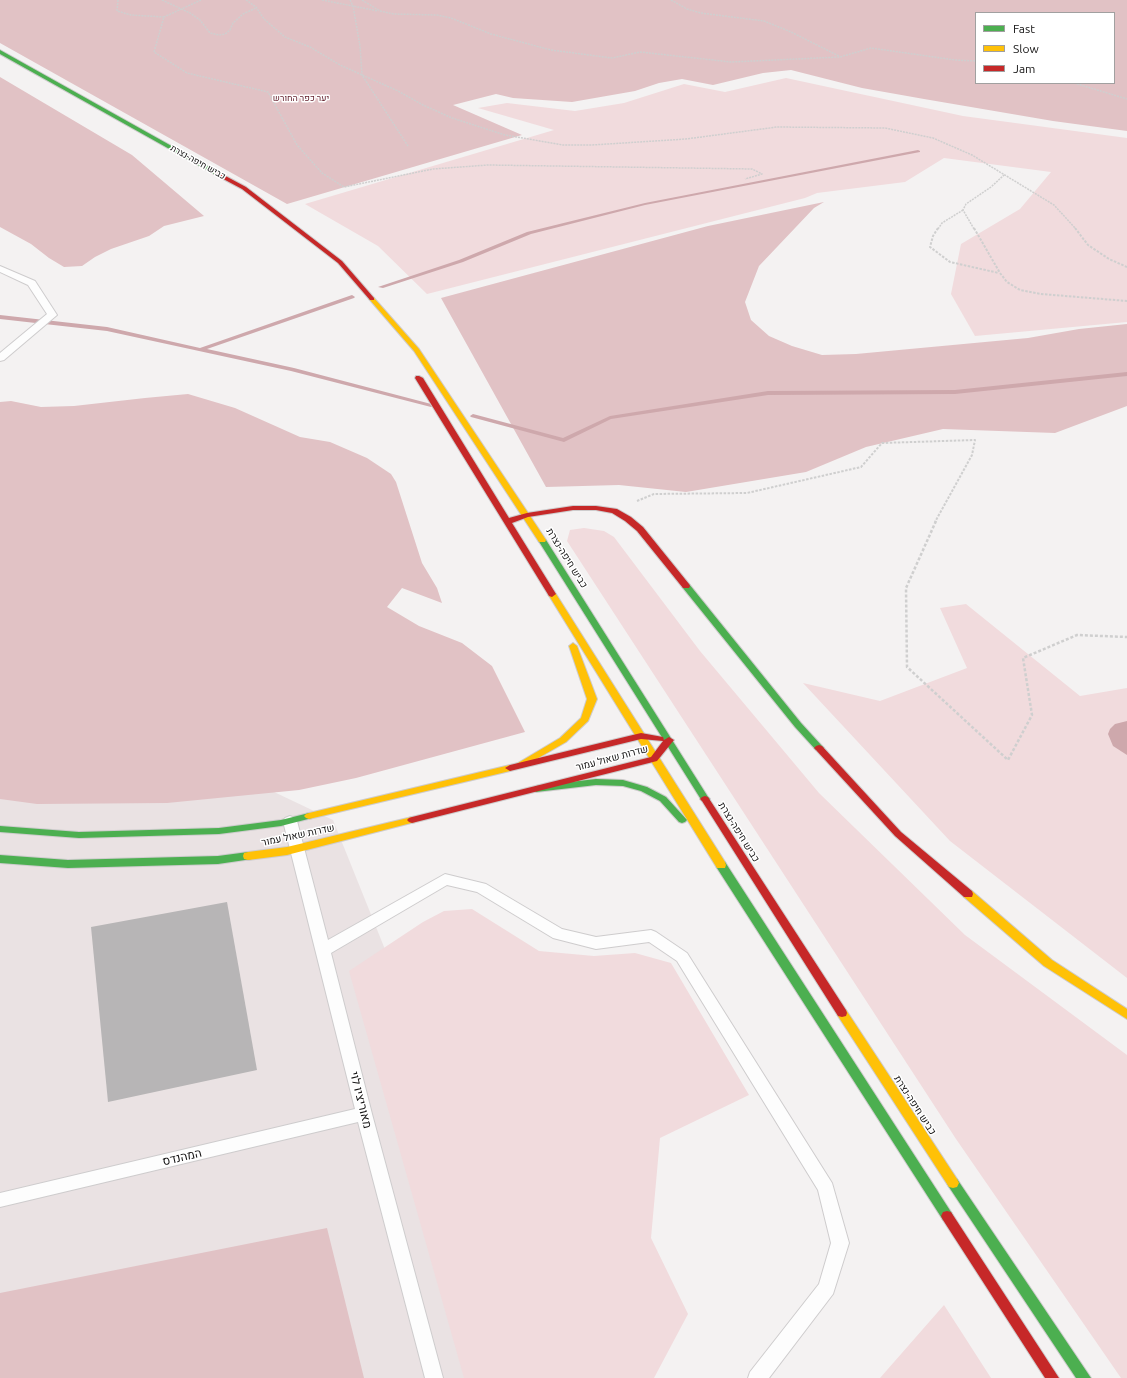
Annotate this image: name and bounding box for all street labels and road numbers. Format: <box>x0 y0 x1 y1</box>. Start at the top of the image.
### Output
street label: כביש חיפה-נצרת <box>169 142 227 182</box>
street label: כביש חיפה-נצרת <box>544 526 590 590</box>
street label: שדרות שאול עמור <box>575 743 649 773</box>
street label: כביש חיפה-נצרת <box>716 800 762 864</box>
street label: שדרות שאול עמור <box>260 821 336 849</box>
street label: מאוריציו לוי <box>347 1070 375 1130</box>
street label: כביש חיפה-נצרת <box>891 1073 939 1137</box>
street label: המהנדס <box>161 1145 203 1169</box>

